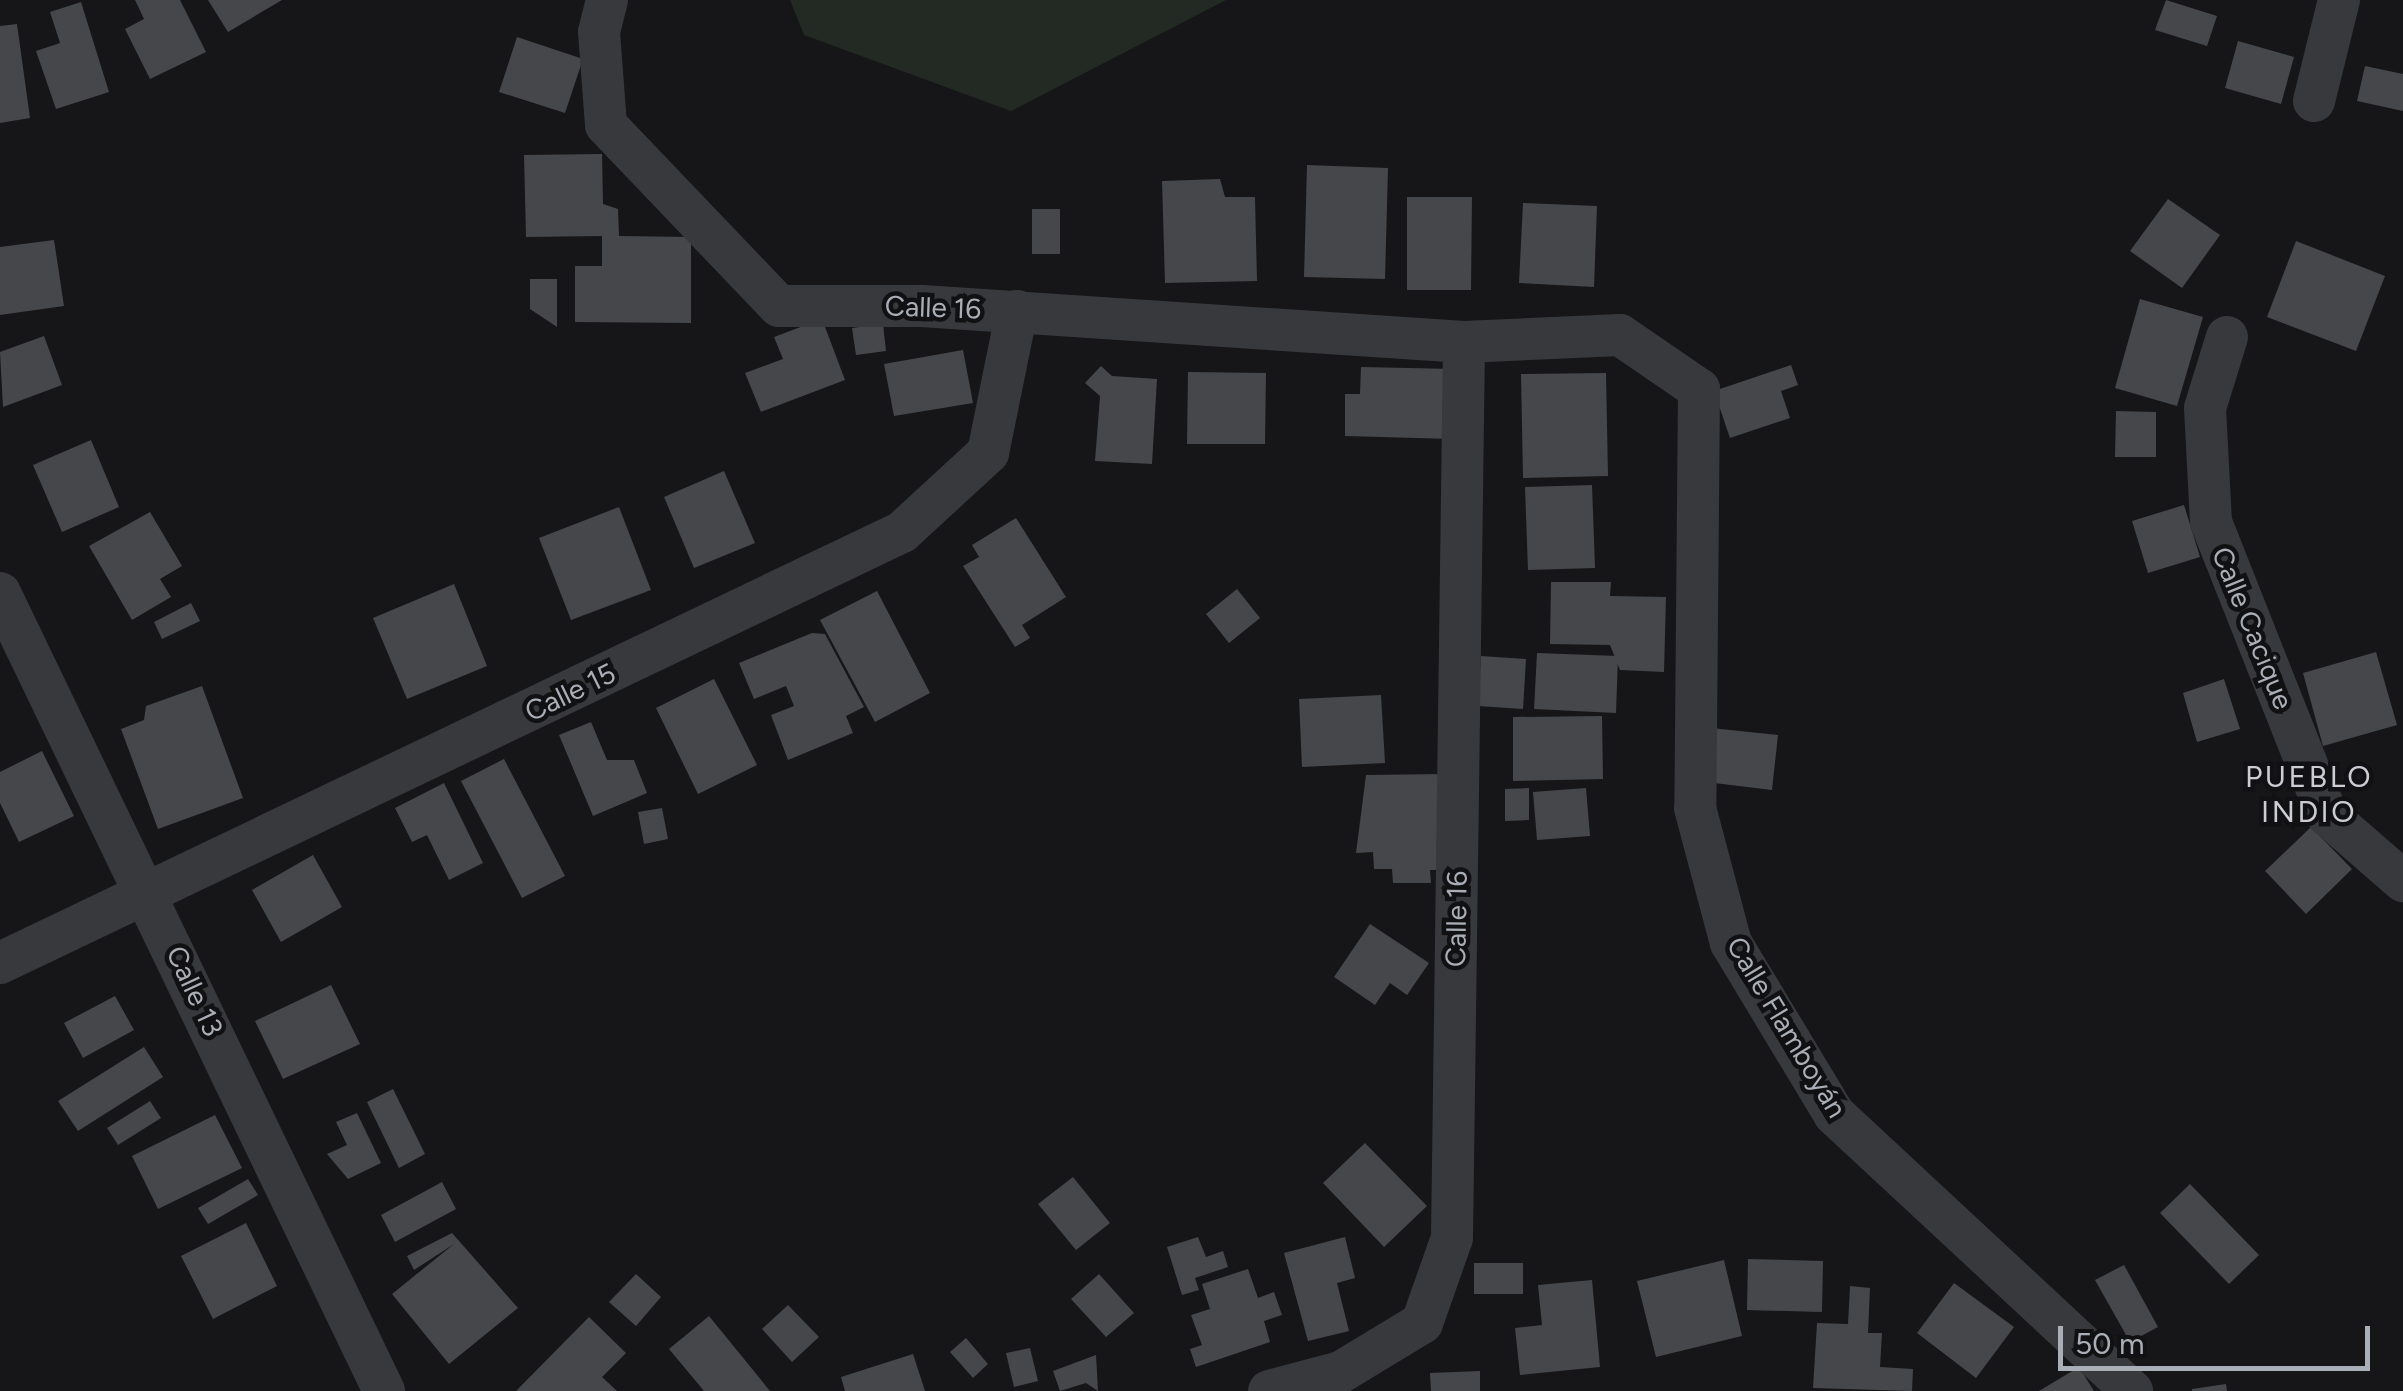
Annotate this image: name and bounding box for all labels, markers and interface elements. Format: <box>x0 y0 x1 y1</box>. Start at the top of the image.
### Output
street label: Calle 16 <box>884 289 982 325</box>
street label: Calle Cacique <box>2205 542 2301 714</box>
street label: Calle 15 <box>519 656 621 728</box>
district label: PUEBLO INDIO <box>2245 759 2373 830</box>
street label: Calle 16 <box>1438 871 1474 967</box>
street label: Calle Flamboyán <box>1720 930 1854 1124</box>
street label: Calle 13 <box>160 940 230 1042</box>
scale bar <box>2063 1306 2376 1368</box>
text: 50 m <box>2075 1325 2144 1362</box>

